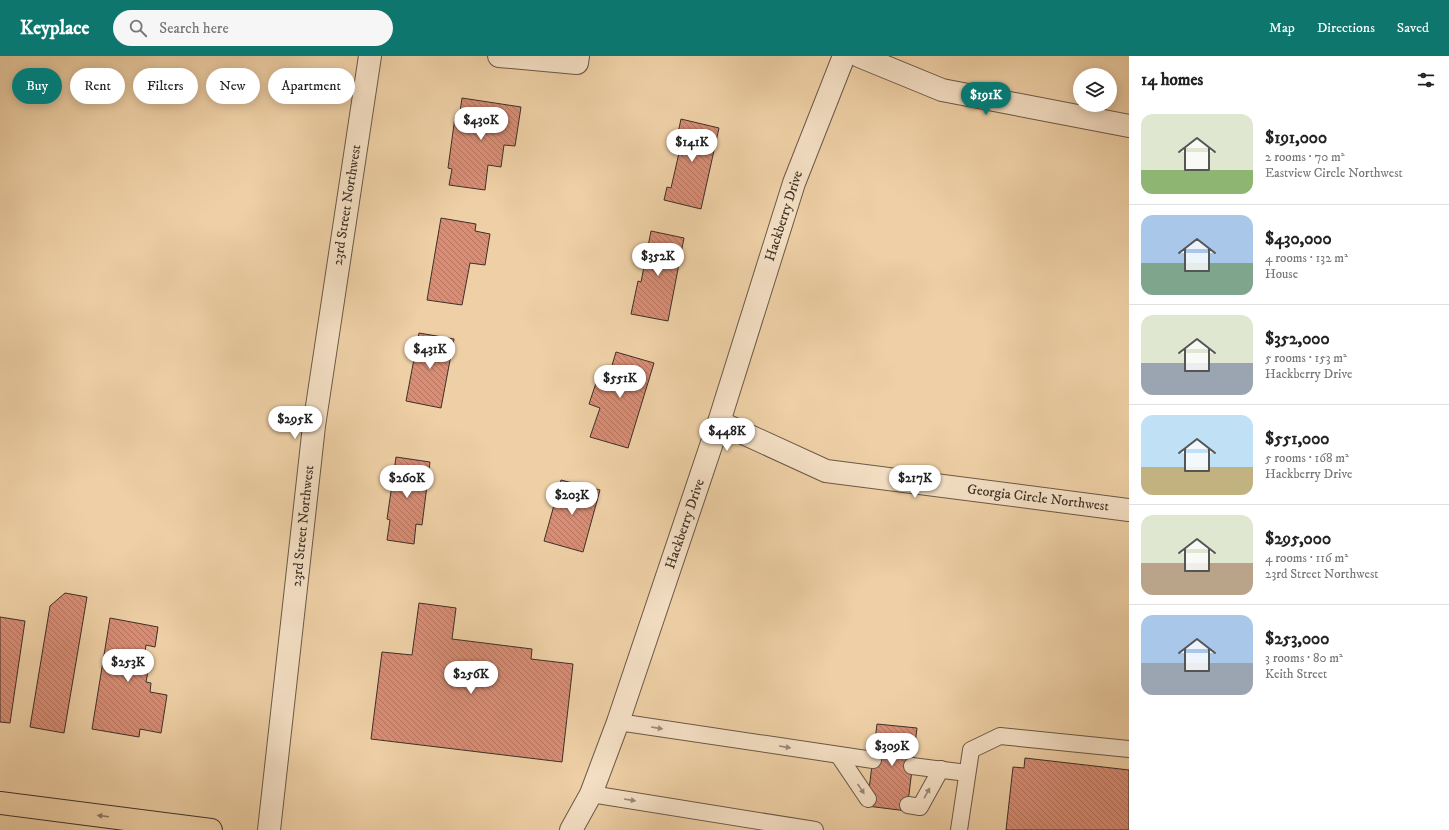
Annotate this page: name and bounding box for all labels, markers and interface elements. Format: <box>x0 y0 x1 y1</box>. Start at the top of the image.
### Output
search box <box>113 10 393 46</box>
text: Keyplace <box>20 17 89 40</box>
icon: search <box>127 17 149 39</box>
text: Search here <box>159 19 229 38</box>
text: Map <box>1269 19 1295 37</box>
text: Directions <box>1317 19 1375 37</box>
text: Saved <box>1397 19 1429 37</box>
chip: Buy <box>12 68 62 104</box>
chip: Rent <box>70 68 125 104</box>
chip: Filters <box>133 68 198 104</box>
chip: New <box>206 68 260 104</box>
chip: Apartment <box>268 68 355 104</box>
map controls <box>1073 68 1117 112</box>
button: layers <box>1073 68 1117 112</box>
text: 14 homes <box>1141 69 1203 91</box>
icon: filters <box>1415 69 1437 91</box>
pin: $191K <box>958 82 1014 116</box>
text: $191K <box>970 87 1002 103</box>
pin: $430K <box>453 107 509 141</box>
text: $430K <box>463 112 499 128</box>
text: $191,000 <box>1265 127 1327 149</box>
pin: $141K <box>664 129 720 163</box>
icon: home <box>1173 130 1221 178</box>
text: $141K <box>675 134 709 150</box>
street label: 23rd Street Northwest <box>329 143 366 267</box>
text: 2 rooms · 70 m² <box>1265 149 1345 165</box>
text: Eastview Circle Northwest <box>1265 165 1403 181</box>
street label: Hackberry Drive <box>761 168 807 264</box>
text: $430,000 <box>1265 228 1332 250</box>
icon: home <box>1173 231 1221 279</box>
pin: $352K <box>630 243 686 277</box>
text: $352K <box>641 248 675 264</box>
text: 4 rooms · 132 m² <box>1265 250 1348 266</box>
text: House <box>1265 266 1298 282</box>
text: $352,000 <box>1265 328 1330 350</box>
icon: home <box>1173 331 1221 379</box>
pin: $431K <box>402 336 458 370</box>
text: $431K <box>413 341 447 357</box>
text: 5 rooms · 153 m² <box>1265 350 1347 366</box>
pin: $551K <box>592 365 648 399</box>
text: Hackberry Drive <box>1265 366 1352 382</box>
text: $551K <box>603 370 637 386</box>
pin: $295K <box>267 406 323 440</box>
text: $295K <box>277 411 313 427</box>
pin: $448K <box>699 418 755 452</box>
text: $448K <box>708 423 746 439</box>
text: $551,000 <box>1265 428 1329 450</box>
icon: home <box>1173 431 1221 479</box>
text: 5 rooms · 168 m² <box>1265 450 1349 466</box>
street label: 23rd Street Northwest <box>288 464 318 588</box>
pin: $260K <box>379 465 435 499</box>
pin: $217K <box>887 465 943 499</box>
text: Hackberry Drive <box>1265 466 1352 482</box>
text: $260K <box>389 470 425 486</box>
text: $217K <box>898 470 932 486</box>
street label: Hackberry Drive <box>661 476 709 571</box>
street label: Georgia Circle Northwest <box>966 480 1110 516</box>
pin: $203K <box>544 482 600 516</box>
text: $203K <box>555 487 589 503</box>
text: $295,000 <box>1265 528 1331 550</box>
icon: home <box>1173 531 1221 579</box>
text: 4 rooms · 116 m² <box>1265 550 1348 566</box>
text: 23rd Street Northwest <box>1265 566 1378 582</box>
text: $253,000 <box>1265 628 1329 650</box>
icon: home <box>1173 631 1221 679</box>
pin: $253K <box>100 649 156 683</box>
text: 3 rooms · 80 m² <box>1265 650 1343 666</box>
text: $253K <box>111 654 145 670</box>
pin: $256K <box>443 661 499 695</box>
text: $256K <box>453 666 489 682</box>
text: Keith Street <box>1265 666 1327 682</box>
one-way arrow <box>651 725 663 731</box>
pin: $309K <box>864 733 920 767</box>
text: $309K <box>875 738 909 754</box>
one-way arrow <box>779 744 791 750</box>
one-way arrow <box>858 783 865 794</box>
one-way arrow <box>924 787 931 799</box>
one-way arrow <box>624 798 636 804</box>
one-way arrow <box>97 813 109 819</box>

